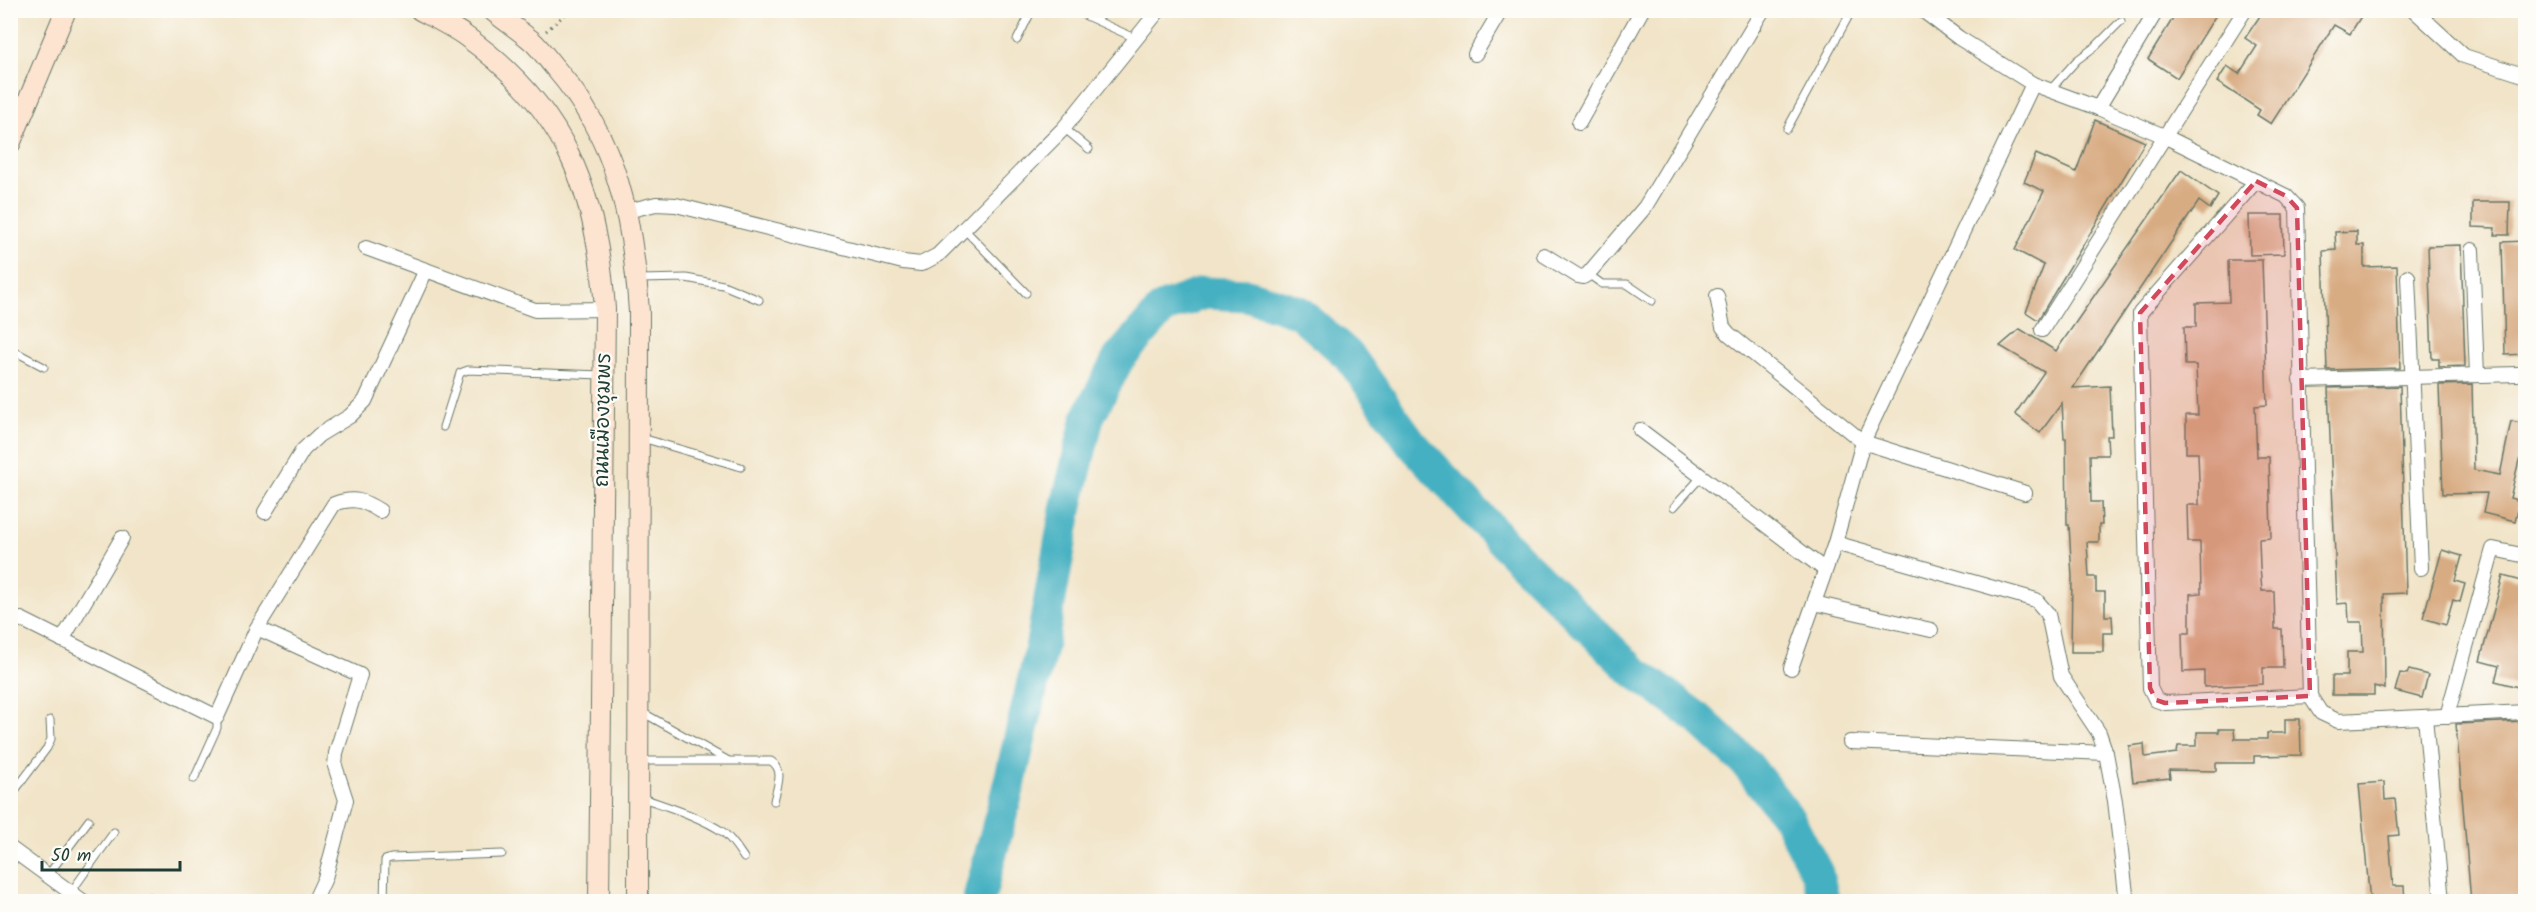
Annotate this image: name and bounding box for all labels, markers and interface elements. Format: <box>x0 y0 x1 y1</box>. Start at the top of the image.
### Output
street label: ถนนเมืองชุมพร <box>587 352 621 488</box>
scale bar <box>42 834 180 872</box>
text: 50 m <box>51 842 91 871</box>

